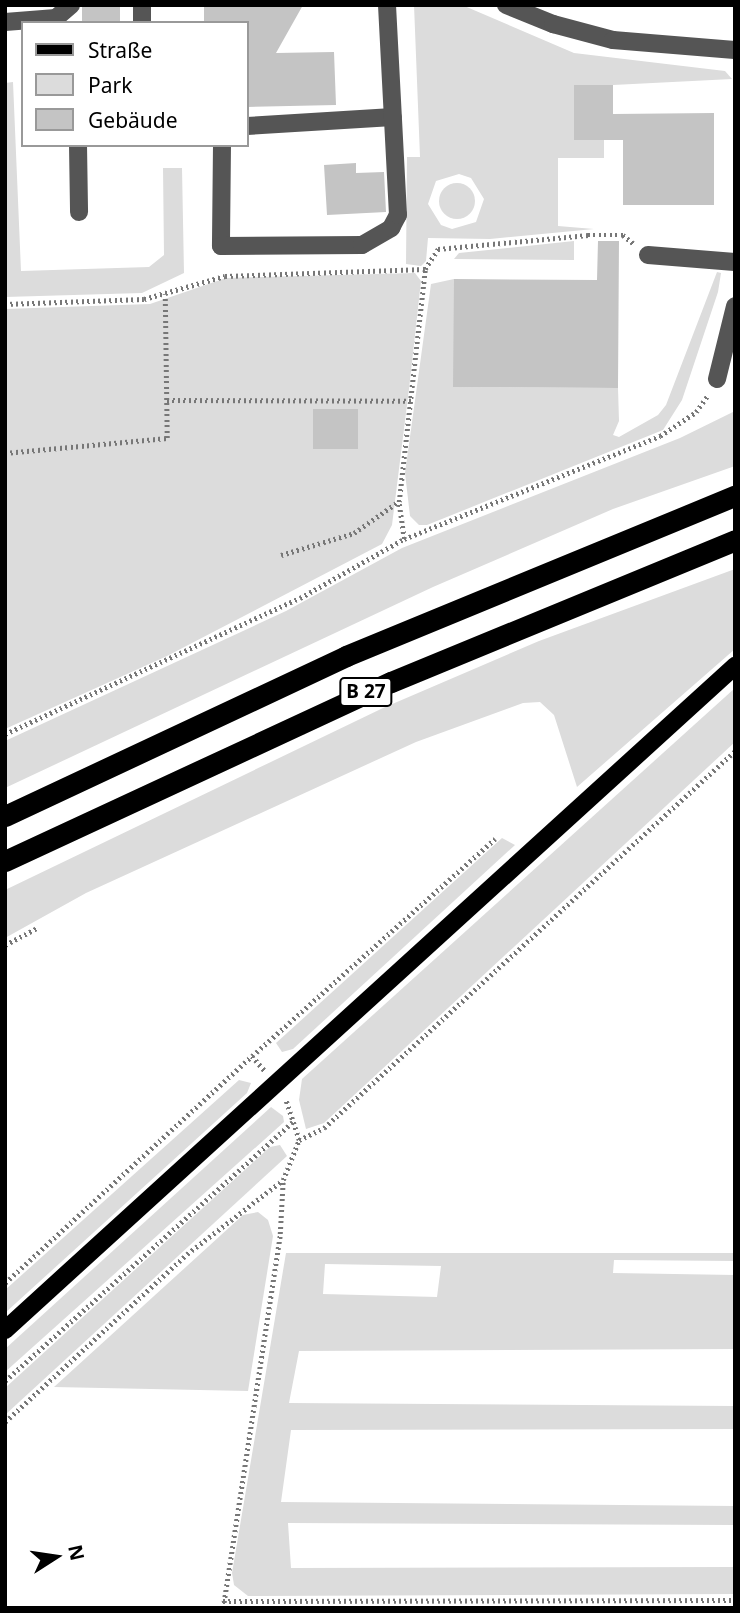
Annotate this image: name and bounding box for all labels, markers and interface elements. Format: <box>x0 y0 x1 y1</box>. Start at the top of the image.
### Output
legend <box>21 21 248 147</box>
text: Straße <box>88 36 152 64</box>
text: Park <box>88 71 132 99</box>
text: Gebäude <box>88 106 178 134</box>
road number: B 27 <box>338 677 394 708</box>
north arrow <box>21 1522 91 1592</box>
text: N <box>62 1542 91 1563</box>

